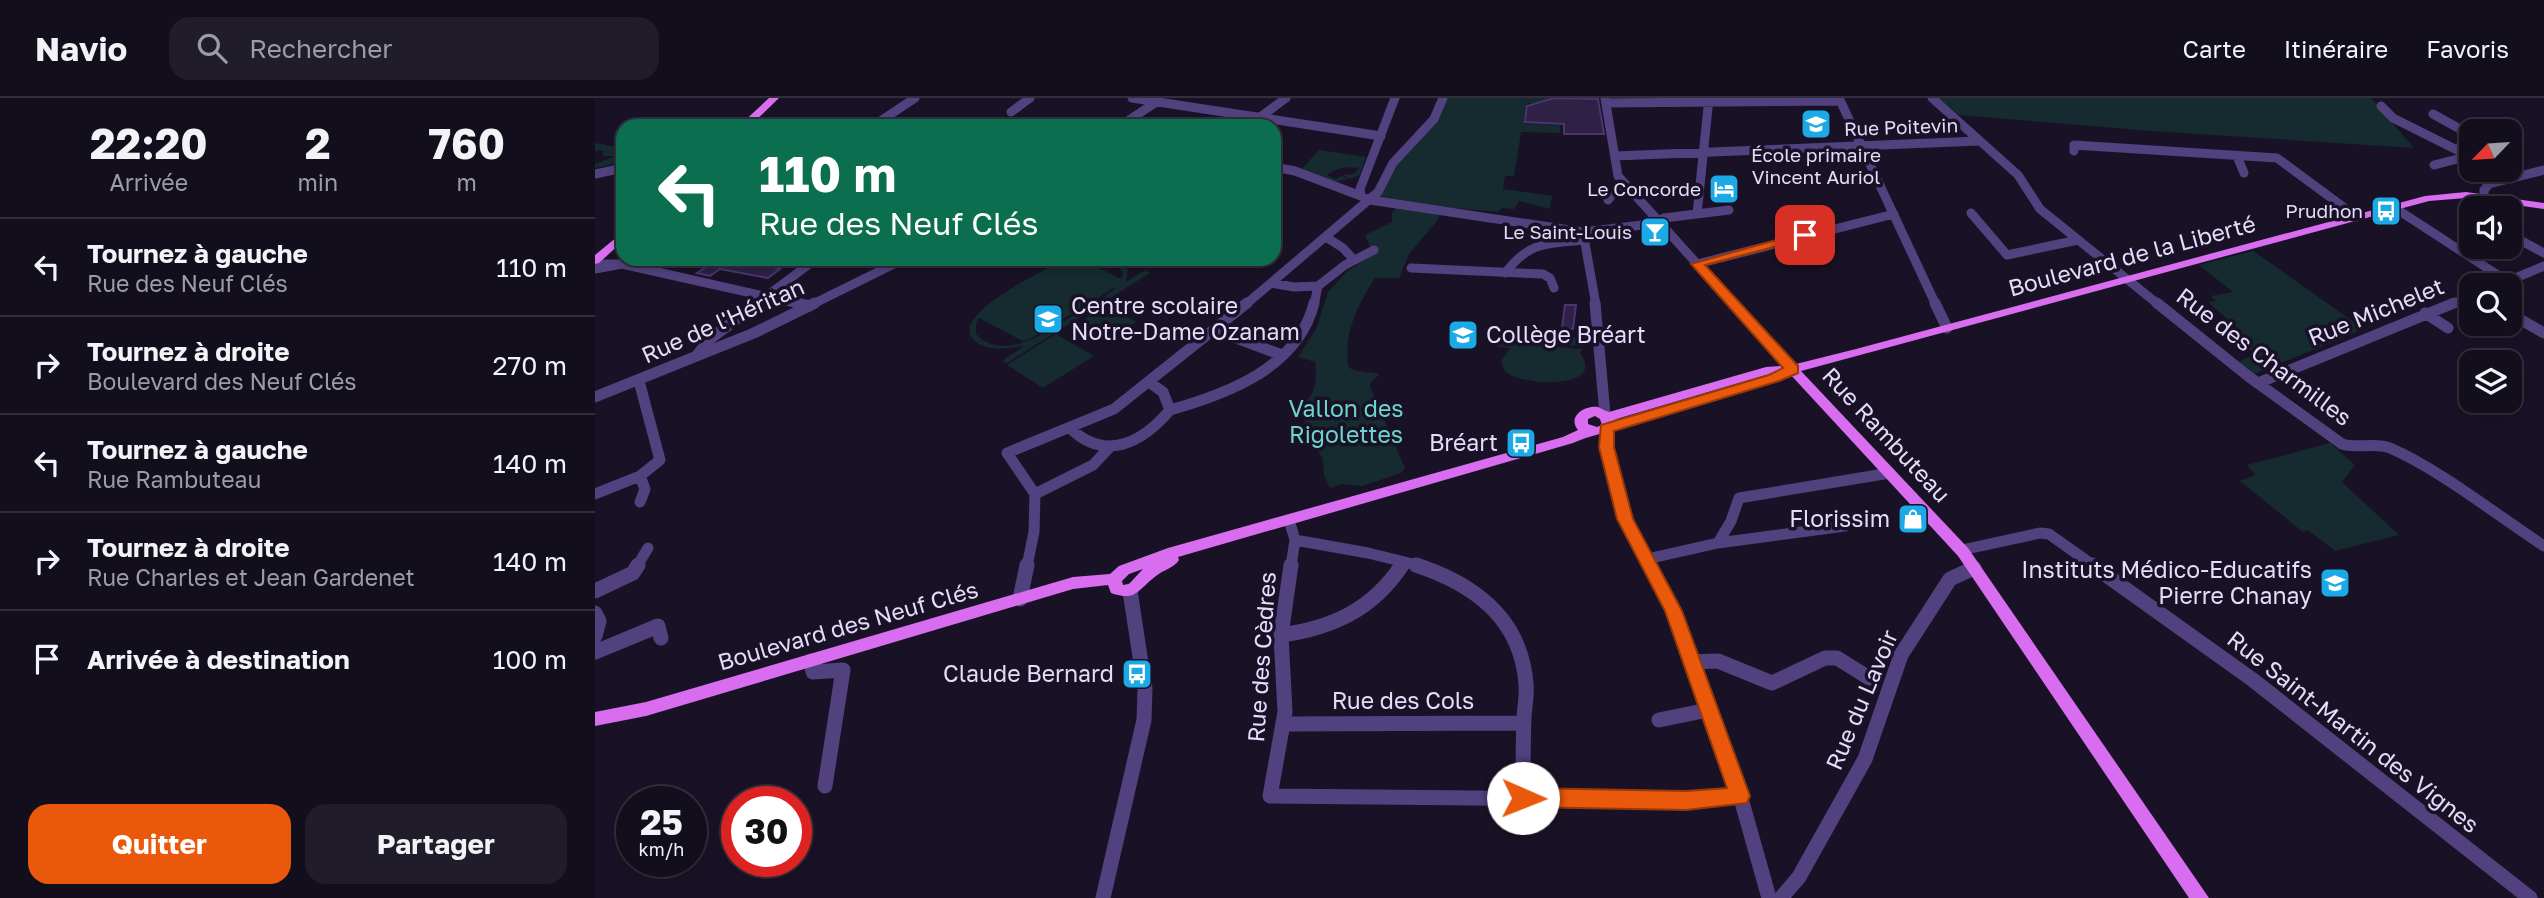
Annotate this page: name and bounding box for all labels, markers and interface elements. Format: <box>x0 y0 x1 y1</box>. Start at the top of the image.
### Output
search box <box>169 17 659 80</box>
text: Navio <box>35 29 127 68</box>
icon: search <box>193 29 231 67</box>
text: Rechercher <box>249 33 392 64</box>
text: Carte <box>2183 34 2246 63</box>
text: Itinéraire <box>2284 34 2388 63</box>
text: Favoris <box>2426 34 2509 63</box>
school or university icon: École primaire Vincent Auriol <box>1799 107 1833 141</box>
street label: Rue Poitevin <box>1844 113 1958 140</box>
text: 22:20 <box>90 118 208 168</box>
text: 2 <box>305 118 331 168</box>
text: 760 <box>428 118 505 168</box>
north arrow <box>2459 119 2522 182</box>
map controls <box>2459 119 2522 413</box>
place label: École primaire Vincent Auriol <box>1751 143 1881 188</box>
text: 110 m <box>759 144 896 203</box>
icon: left <box>644 147 735 238</box>
text: Arrivée <box>109 168 188 196</box>
text: min <box>298 168 338 196</box>
text: m <box>456 168 477 196</box>
hotel icon: Le Concorde <box>1707 172 1741 206</box>
place label: Le Concorde <box>1587 177 1701 200</box>
bus stop icon: Prudhon <box>2369 194 2403 228</box>
button: sound <box>2459 196 2522 259</box>
place label: Prudhon <box>2285 199 2363 222</box>
text: Rue des Neuf Clés <box>759 204 1038 242</box>
pin <box>1775 205 1835 265</box>
street label: Boulevard de la Liberté <box>2005 209 2259 302</box>
bar icon: Le Saint-Louis <box>1638 215 1672 249</box>
icon: arrive <box>1786 216 1824 254</box>
place label: Le Saint-Louis <box>1503 220 1632 243</box>
text: Tournez à gauche <box>87 238 308 269</box>
icon: left <box>28 248 66 286</box>
text: 110 m <box>496 252 567 283</box>
text: Rue des Neuf Clés <box>87 269 288 297</box>
street label: Rue Michelet <box>2304 271 2448 351</box>
street label: Rue de l'Héritan <box>637 272 808 369</box>
button: search <box>2459 273 2522 336</box>
street label: Rue des Charmilles <box>2172 281 2358 431</box>
place label: Centre scolaire Notre-Dame Ozanam <box>1071 291 1300 345</box>
school or university icon: Centre scolaire Notre-Dame Ozanam <box>1031 302 1065 336</box>
school or university icon: Collège Bréart <box>1446 318 1480 352</box>
place label: Collège Bréart <box>1486 320 1646 348</box>
text: Tournez à droite <box>87 336 290 367</box>
icon: right <box>28 346 66 384</box>
text: 270 m <box>493 350 567 381</box>
button: layers <box>2459 350 2522 413</box>
street label: Rue Rambuteau <box>1817 361 1956 508</box>
text: Boulevard des Neuf Clés <box>87 367 357 395</box>
park label: Vallon des Rigolettes <box>1289 394 1403 448</box>
bus stop icon: Bréart <box>1504 426 1538 460</box>
place label: Bréart <box>1429 428 1498 456</box>
text: Tournez à gauche <box>87 434 308 465</box>
icon: left <box>28 444 66 482</box>
text: 140 m <box>493 448 567 479</box>
text: Rue Rambuteau <box>87 465 261 493</box>
shop icon: Florissim <box>1896 502 1930 536</box>
place label: Florissim <box>1789 504 1890 532</box>
text: Tournez à droite <box>87 532 290 563</box>
icon: right <box>28 542 66 580</box>
text: 140 m <box>493 546 567 577</box>
place label: Instituts Médico-Educatifs Pierre Chanay <box>2021 555 2312 609</box>
text: Rue Charles et Jean Gardenet <box>87 563 415 591</box>
school or university icon: Instituts Médico-Educatifs Pierre Chanay <box>2318 566 2352 600</box>
street label: Rue des Cèdres <box>1241 571 1281 743</box>
street label: Boulevard des Neuf Clés <box>714 574 981 676</box>
street label: Rue Saint-Martin des Vignes <box>2222 624 2485 838</box>
street label: Rue du Lavoir <box>1819 625 1903 774</box>
icon: arrive <box>28 640 66 678</box>
text: Arrivée à destination <box>87 644 350 675</box>
text: 100 m <box>493 644 567 675</box>
bus stop icon: Claude Bernard <box>1120 657 1154 691</box>
place label: Claude Bernard <box>943 659 1114 687</box>
street label: Rue des Cols <box>1332 686 1474 714</box>
position arrow <box>1486 761 1560 835</box>
speed limit sign: 30 <box>721 786 812 877</box>
text: 25 <box>640 801 683 843</box>
button: Quitter <box>28 804 291 884</box>
button: Partager <box>305 804 567 884</box>
text: km/h <box>639 838 684 860</box>

